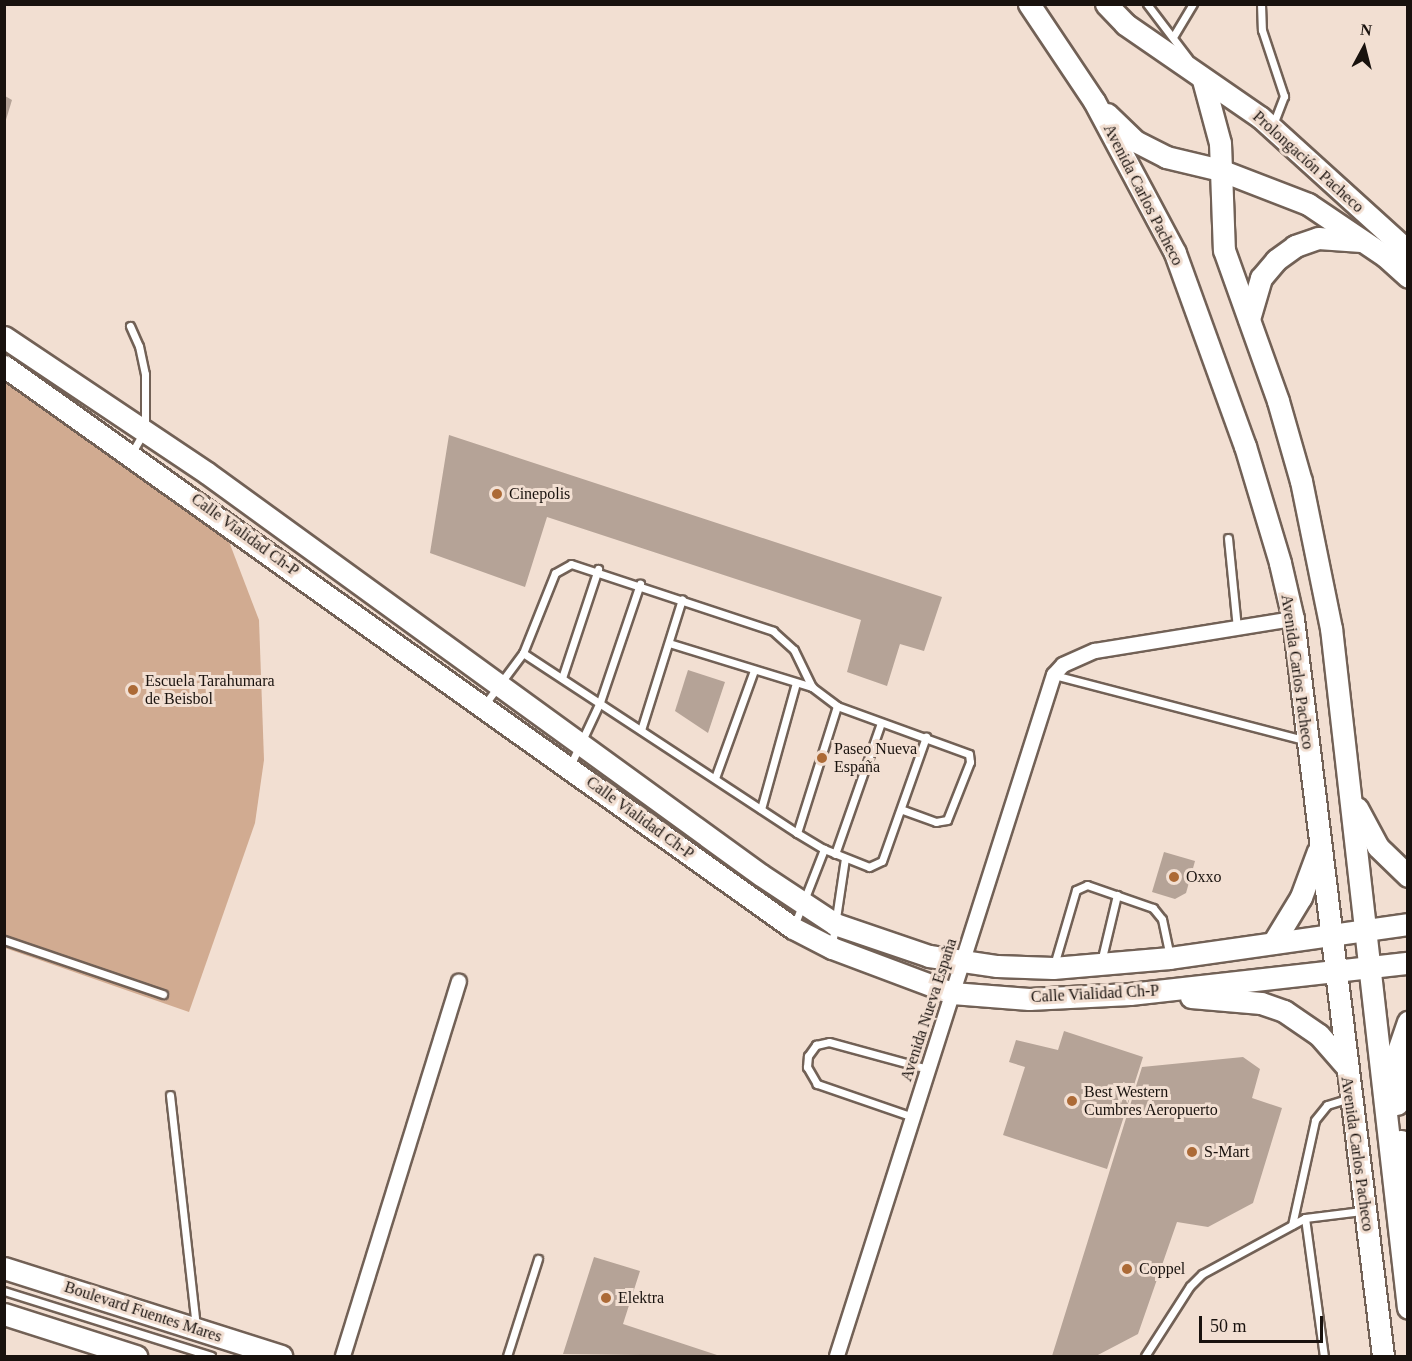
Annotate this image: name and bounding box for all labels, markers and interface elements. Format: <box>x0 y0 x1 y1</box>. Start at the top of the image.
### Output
north arrow <box>1334 18 1394 78</box>
text: N <box>1359 20 1373 39</box>
street label: Prolongación Pacheco <box>1249 107 1367 217</box>
street label: Avenida Carlos Pacheco <box>1099 121 1187 269</box>
place label: Cinepolis <box>509 484 570 504</box>
marker: Cinepolis <box>490 487 504 501</box>
street label: Calle Vialidad Ch-P <box>187 489 303 581</box>
street label: Avenida Carlos Pacheco <box>1277 593 1317 751</box>
place label: Escuela Tarahumara de Beisbol <box>145 671 275 709</box>
marker: Escuela Tarahumara de Beisbol <box>126 683 140 697</box>
place label: Paseo Nueva España <box>834 739 917 777</box>
marker: Paseo Nueva España <box>815 751 829 765</box>
street label: Calle Vialidad Ch-P <box>582 772 698 864</box>
place label: Oxxo <box>1186 867 1222 887</box>
marker: Oxxo <box>1167 870 1181 884</box>
street label: Avenida Nueva España <box>897 936 961 1084</box>
street label: Calle Vialidad Ch-P <box>1030 981 1160 1007</box>
street label: Avenida Carlos Pacheco <box>1337 1075 1377 1233</box>
place label: Best Western Cumbres Aeropuerto <box>1084 1082 1219 1120</box>
marker: Best Western Cumbres Aeropuerto <box>1065 1094 1079 1108</box>
place label: S-Mart <box>1204 1142 1249 1162</box>
marker: S-Mart <box>1185 1145 1199 1159</box>
place label: Coppel <box>1139 1259 1185 1279</box>
marker: Coppel <box>1120 1262 1134 1276</box>
street label: Boulevard Fuentes Mares <box>62 1277 224 1347</box>
place label: Elektra <box>618 1288 664 1308</box>
marker: Elektra <box>599 1291 613 1305</box>
scale bar <box>1202 1304 1326 1342</box>
text: 50 m <box>1210 1316 1247 1336</box>

